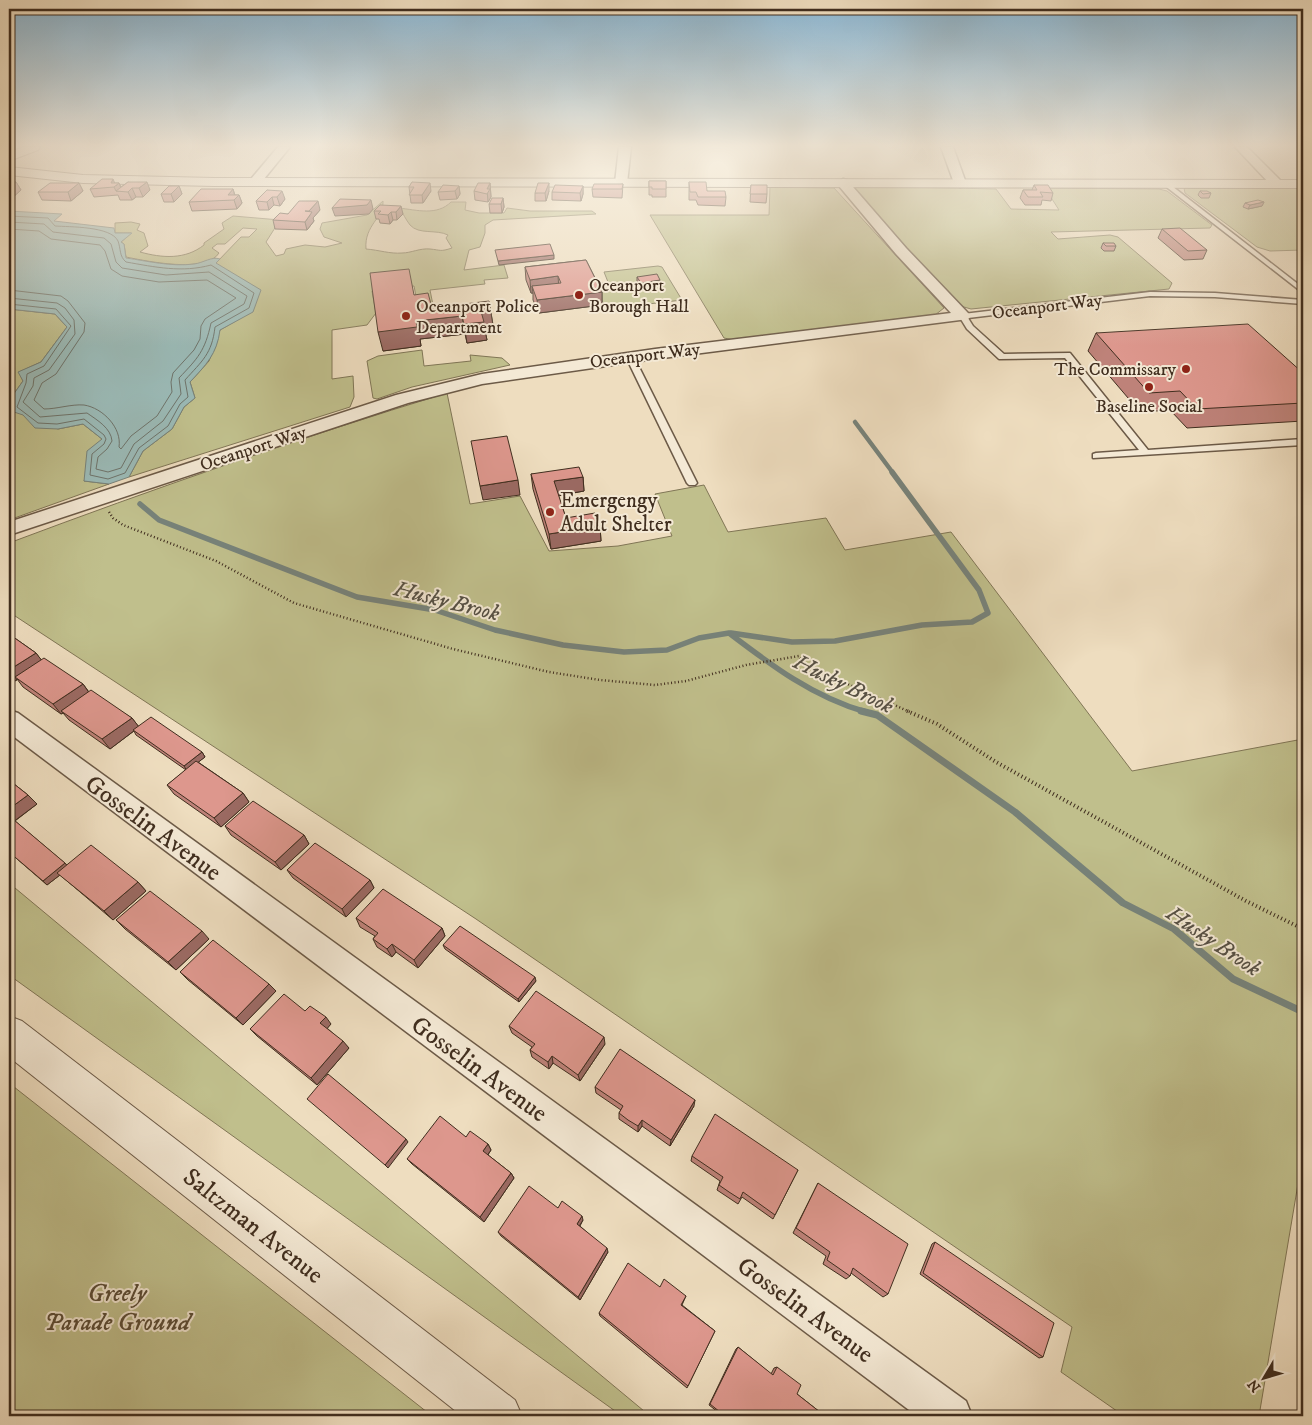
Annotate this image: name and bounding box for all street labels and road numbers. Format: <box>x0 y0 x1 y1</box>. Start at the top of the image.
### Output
street label: Oceanport Way <box>991 289 1104 325</box>
street label: Oceanport Way <box>589 338 702 374</box>
street label: Oceanport Way <box>197 421 310 476</box>
street label: Gosselin Avenue <box>79 768 227 888</box>
street label: Gosselin Avenue <box>405 1009 553 1129</box>
street label: Saltzman Avenue <box>177 1162 330 1291</box>
street label: Gosselin Avenue <box>731 1250 879 1370</box>

